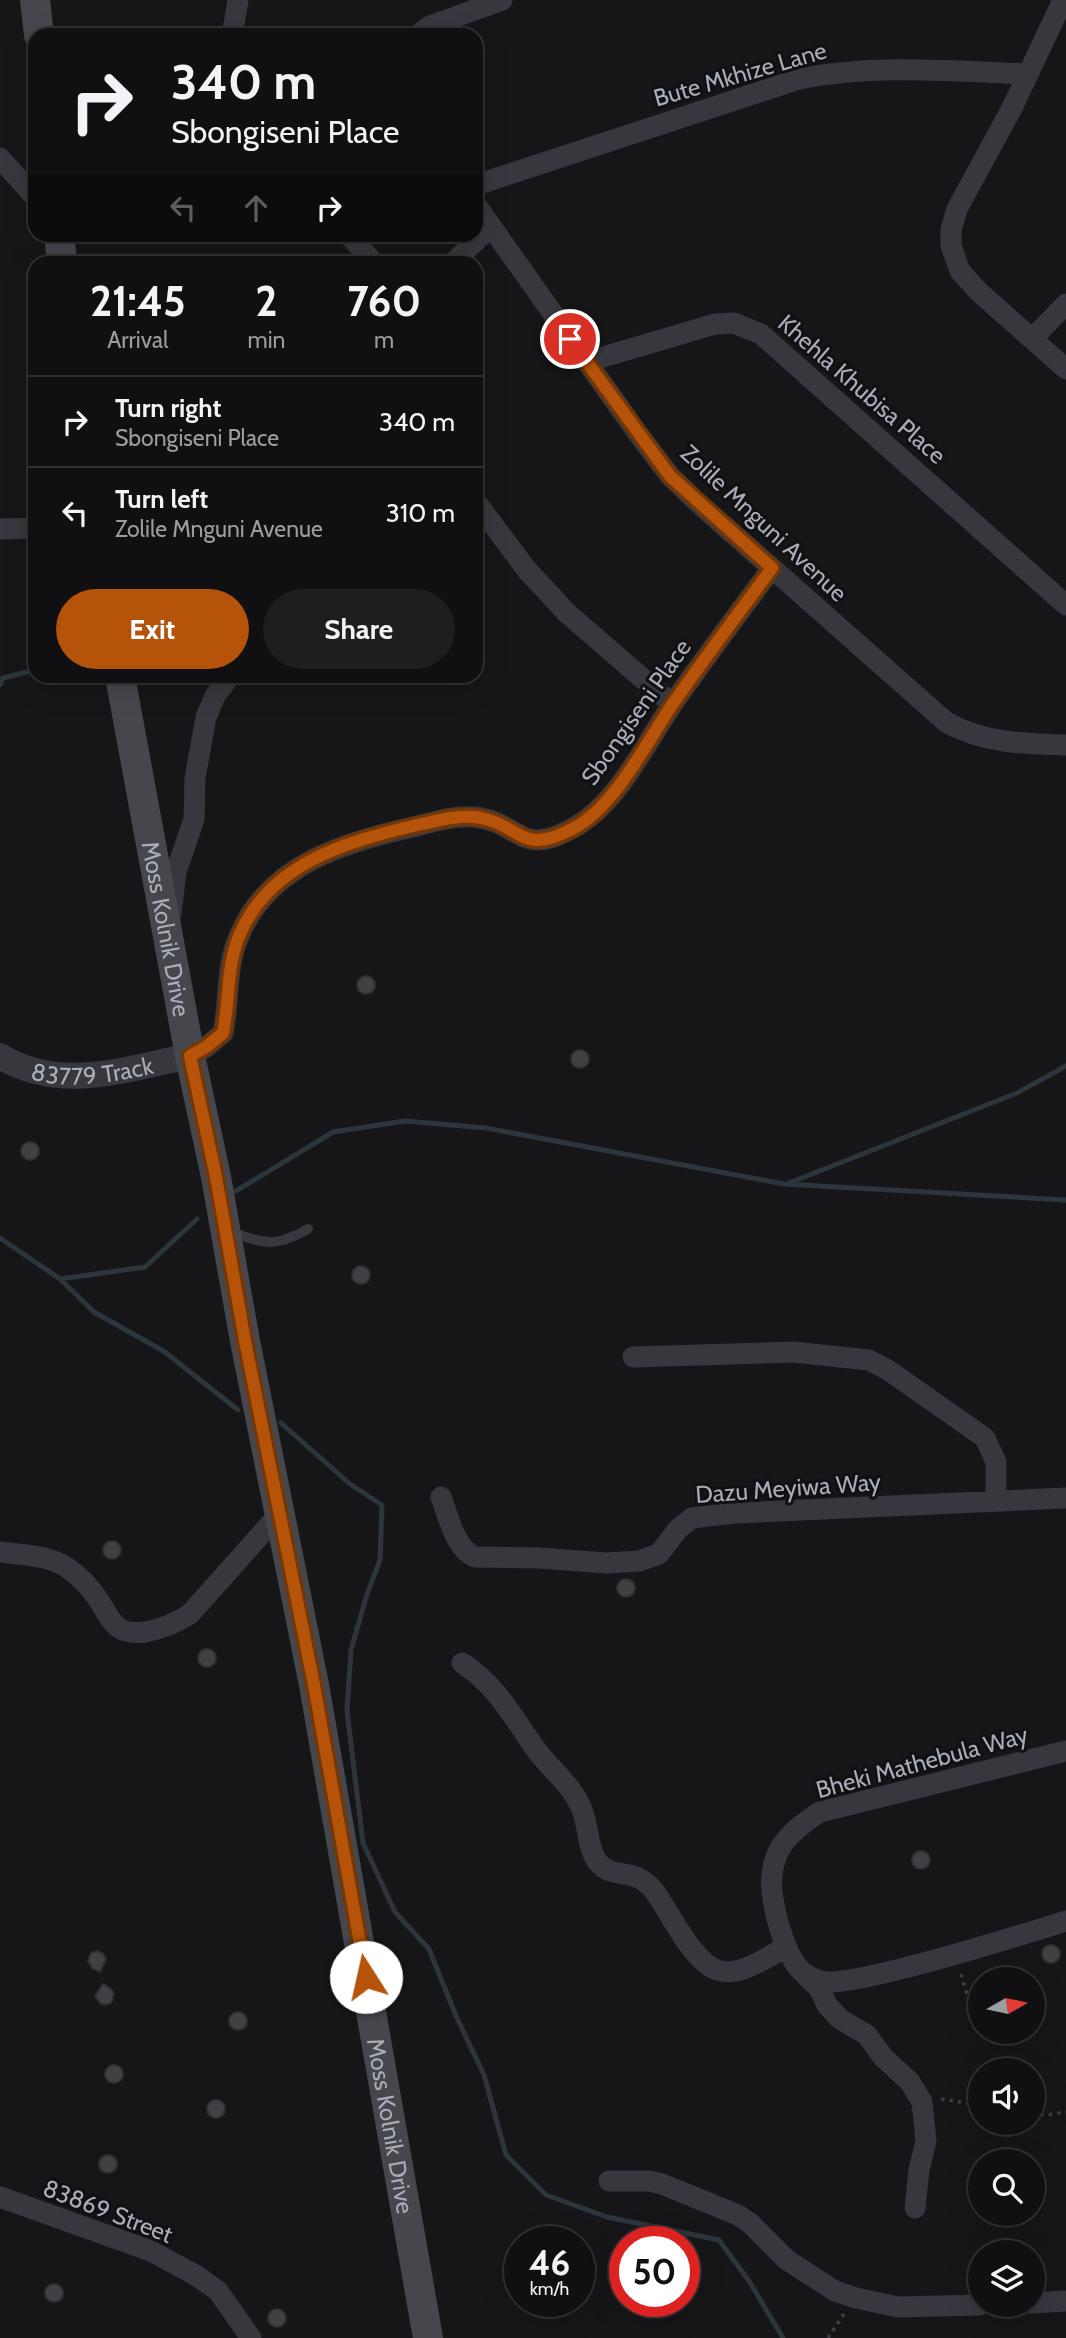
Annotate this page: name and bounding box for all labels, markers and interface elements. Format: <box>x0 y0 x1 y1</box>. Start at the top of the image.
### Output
street label: Bute Mkhize Lane <box>650 35 830 113</box>
text: 340 m <box>171 52 316 111</box>
icon: right <box>56 56 147 147</box>
text: Sbongiseni Place <box>171 112 399 151</box>
icon: left <box>164 189 202 227</box>
icon: ahead <box>237 189 275 227</box>
icon: right <box>310 189 348 227</box>
text: 21:45 <box>90 275 186 327</box>
text: 2 <box>255 275 278 327</box>
text: 760 <box>347 275 421 327</box>
street label: Khehla Khubisa Place <box>772 308 952 470</box>
pin <box>540 309 600 369</box>
icon: arrive <box>551 320 589 358</box>
text: Arrival <box>107 326 168 354</box>
text: min <box>248 326 285 354</box>
text: m <box>374 326 394 354</box>
text: Turn right <box>115 392 221 424</box>
icon: right <box>56 403 94 441</box>
text: 340 m <box>379 406 455 438</box>
text: Sbongiseni Place <box>115 424 279 452</box>
street label: Zolile Mnguni Avenue <box>675 438 853 608</box>
text: Turn left <box>115 483 208 515</box>
icon: left <box>56 494 94 532</box>
text: 310 m <box>386 497 455 529</box>
text: Zolile Mnguni Avenue <box>115 515 323 543</box>
button: Exit <box>56 589 249 669</box>
button: Share <box>263 589 455 669</box>
street label: Sbongiseni Place <box>575 634 697 790</box>
street label: Moss Kolnik Drive <box>136 839 197 1019</box>
street label: 83779 Track <box>29 1050 156 1090</box>
street label: Dazu Meyiwa Way <box>694 1467 882 1509</box>
street label: Bheki Mathebula Way <box>813 1720 1031 1804</box>
position arrow <box>329 1940 403 2014</box>
north arrow <box>968 1967 1045 2044</box>
map controls <box>968 1967 1045 2317</box>
street label: Moss Kolnik Drive <box>361 2036 421 2216</box>
button: sound <box>968 2058 1045 2135</box>
button: search <box>968 2149 1045 2226</box>
street label: 83869 Street <box>39 2173 177 2249</box>
speed limit sign: 50 <box>609 2226 700 2317</box>
button: layers <box>968 2240 1045 2317</box>
text: 46 <box>529 2241 570 2284</box>
text: km/h <box>530 2278 569 2300</box>

